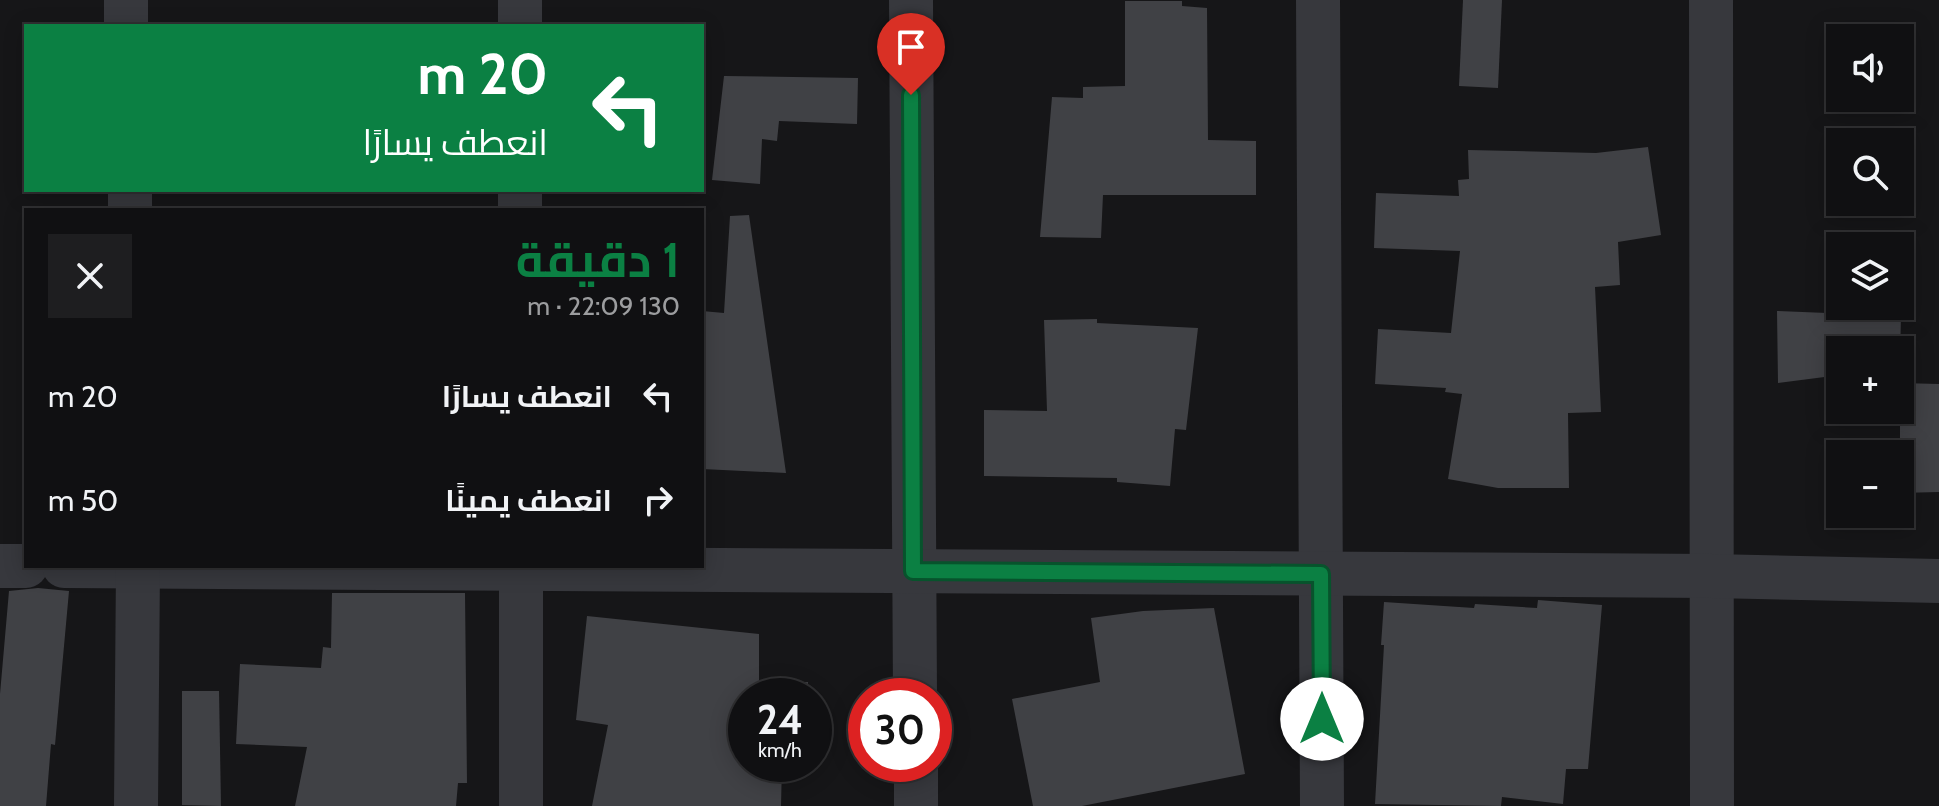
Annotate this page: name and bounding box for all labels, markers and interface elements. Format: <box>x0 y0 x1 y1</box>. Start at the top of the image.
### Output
pin <box>877 13 945 95</box>
map controls <box>1826 24 1914 528</box>
button: sound <box>1826 24 1914 112</box>
icon: arrive <box>889 25 933 69</box>
text: 20 m <box>418 40 548 108</box>
icon: left <box>576 56 680 160</box>
text: انعطف يسارًا <box>362 120 548 164</box>
button: search <box>1826 128 1914 216</box>
text: 1 دقيقة <box>516 231 680 289</box>
button: layers <box>1826 232 1914 320</box>
button: close <box>48 234 132 318</box>
text: 130 m · 22:09 <box>527 290 680 322</box>
button: + <box>1826 336 1914 424</box>
icon: left <box>636 374 680 418</box>
text: 20 m <box>48 378 118 415</box>
text: انعطف يسارًا <box>442 378 612 415</box>
button: − <box>1826 440 1914 528</box>
icon: right <box>636 478 680 522</box>
text: 50 m <box>48 482 118 519</box>
text: انعطف يمينًا <box>445 482 612 519</box>
position arrow <box>1280 677 1364 761</box>
speed limit sign: 30 <box>848 678 952 782</box>
text: 24 <box>757 695 803 744</box>
text: km/h <box>758 738 802 762</box>

